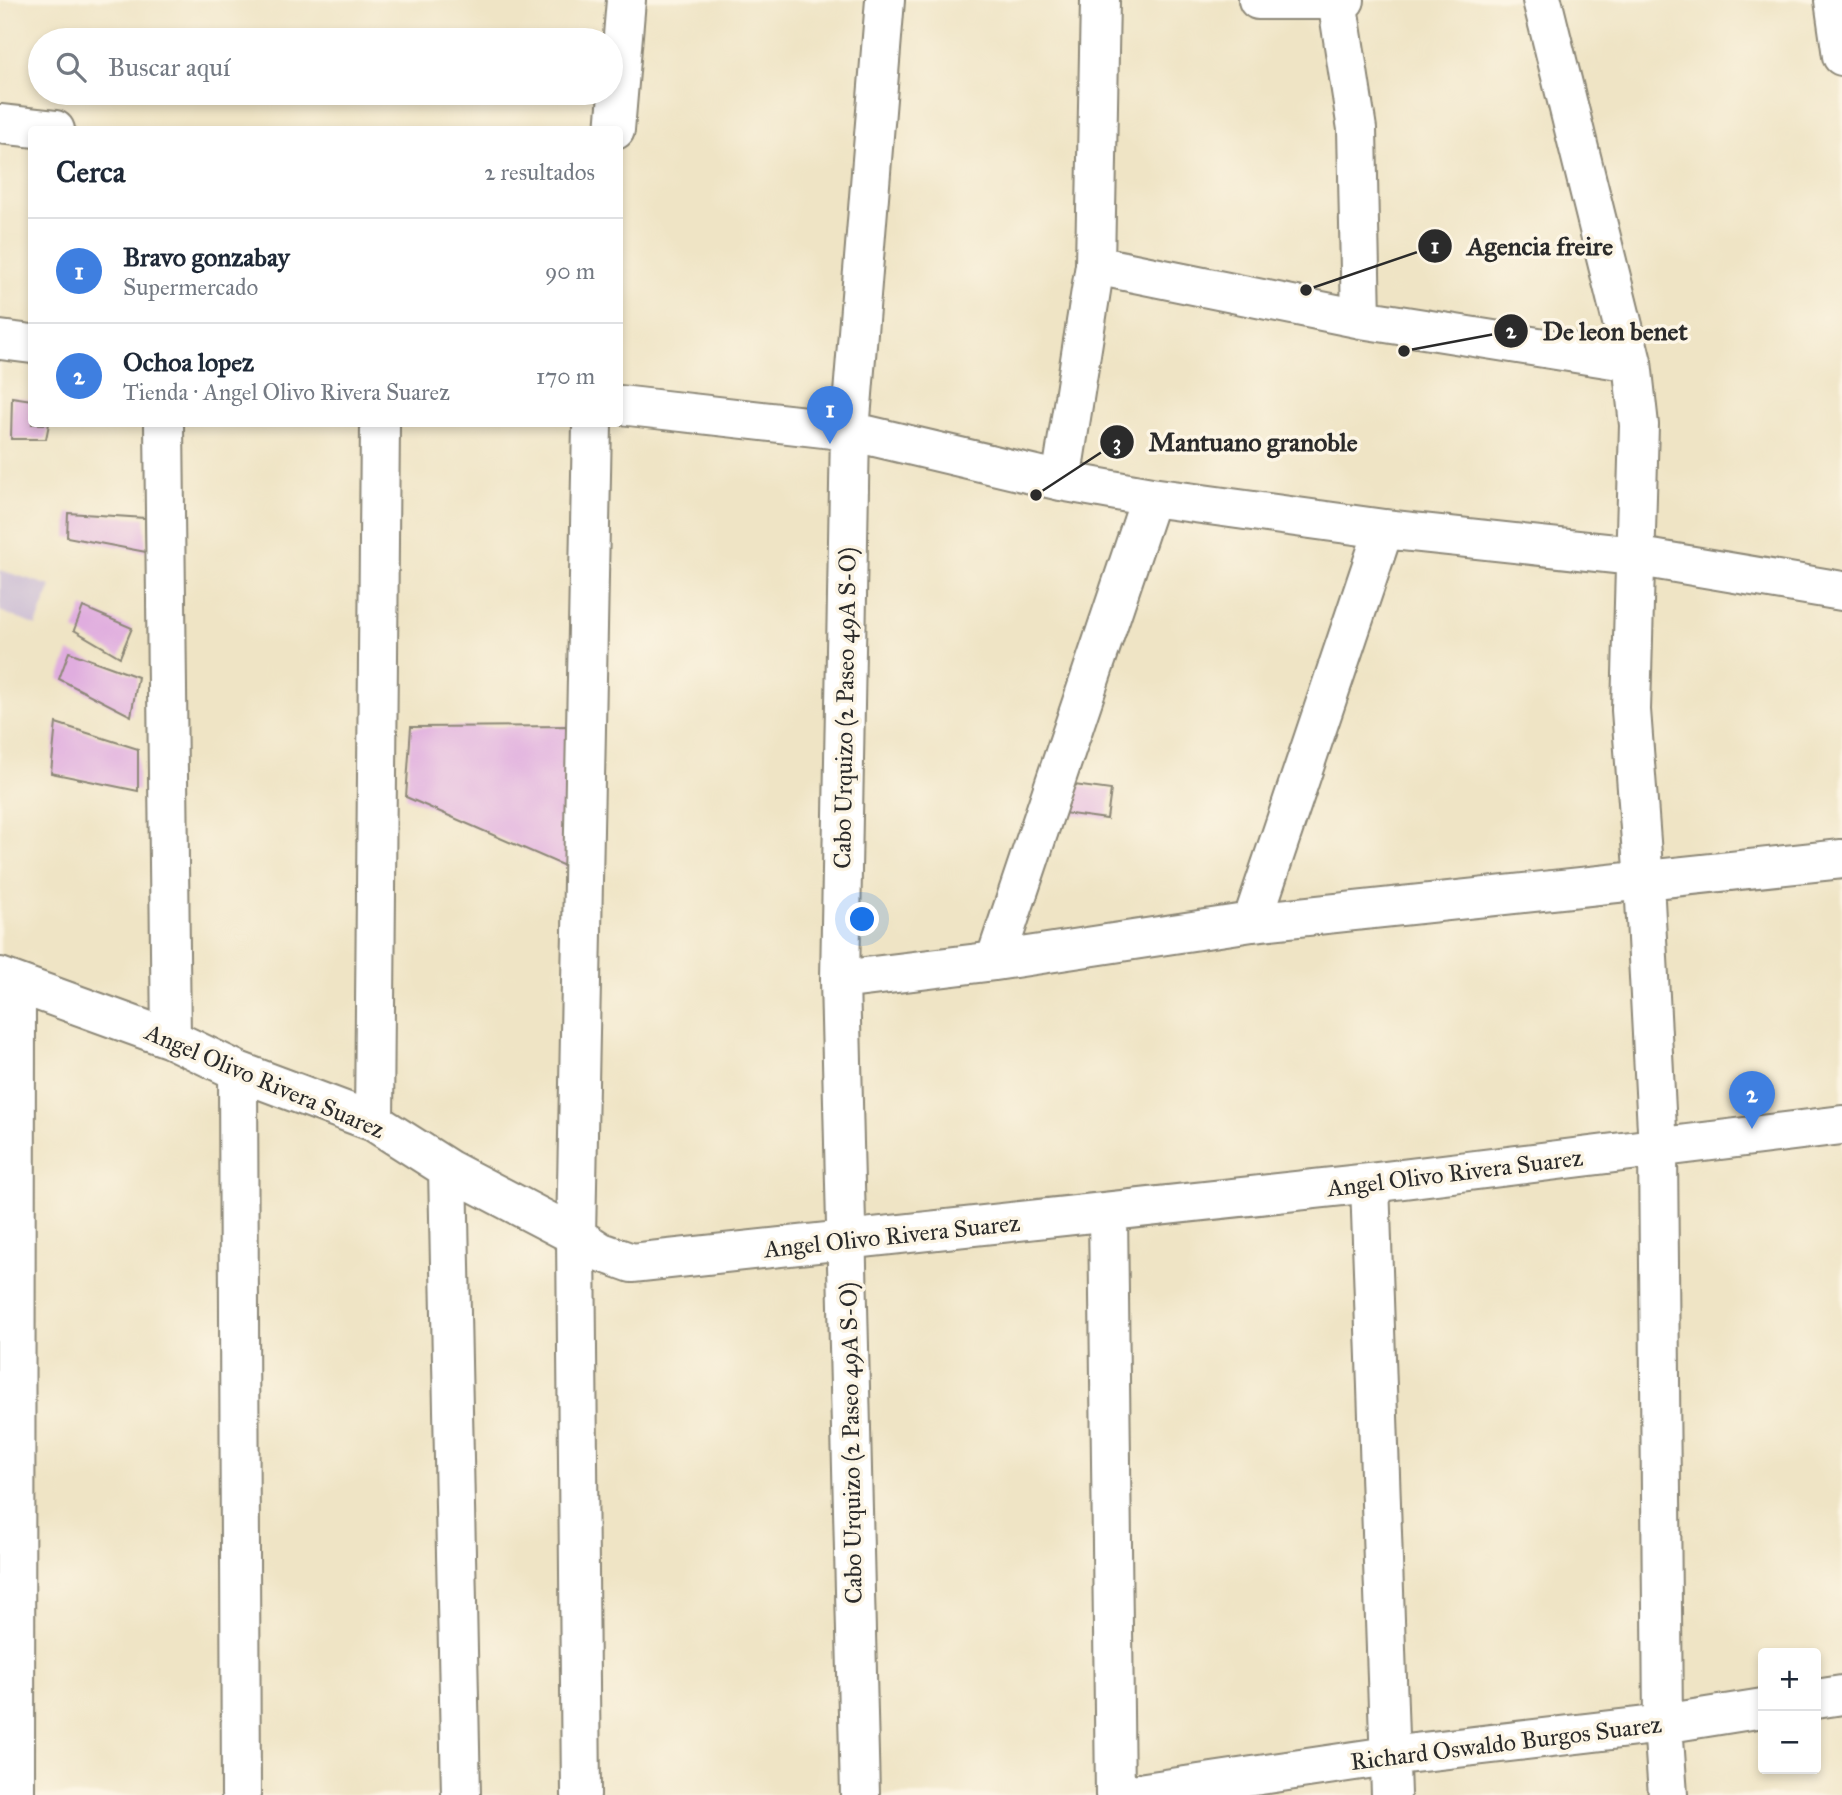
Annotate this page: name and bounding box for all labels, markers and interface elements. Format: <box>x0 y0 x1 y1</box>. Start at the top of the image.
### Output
search box <box>28 28 623 105</box>
icon: search <box>52 48 90 86</box>
text: Buscar aquí <box>108 51 230 83</box>
text: Cerca <box>56 154 125 190</box>
text: 2 resultados <box>484 158 595 186</box>
callout: Agencia freire <box>1418 222 1627 269</box>
text: Agencia freire <box>1465 230 1613 263</box>
text: 1 <box>1431 233 1439 259</box>
text: Bravo gonzabay <box>123 241 290 273</box>
text: 1 <box>74 257 84 285</box>
text: 90 m <box>545 257 595 285</box>
text: Supermercado <box>123 273 258 301</box>
callout: De leon benet <box>1494 307 1702 354</box>
text: De leon benet <box>1542 315 1688 347</box>
text: 2 <box>1506 318 1517 344</box>
text: Ochoa lopez <box>123 346 254 378</box>
text: 2 <box>73 362 85 390</box>
text: 170 m <box>536 362 595 390</box>
text: Tienda · Angel Olivo Rivera Suarez <box>123 378 450 406</box>
pin: 1 <box>807 386 853 444</box>
callout: Mantuano granoble <box>1099 419 1371 466</box>
text: Mantuano granoble <box>1148 426 1358 459</box>
text: 3 <box>1113 430 1121 456</box>
street label: Cabo Urquizo (2 Paseo 49A S-O) <box>827 547 863 869</box>
your location <box>845 902 879 936</box>
street label: Angel Olivo Rivera Suarez <box>140 1017 389 1145</box>
pin: 2 <box>1729 1071 1775 1129</box>
street label: Angel Olivo Rivera Suarez <box>1324 1142 1585 1204</box>
street label: Angel Olivo Rivera Suarez <box>761 1208 1022 1264</box>
street label: Cabo Urquizo (2 Paseo 49A S-O) <box>833 1282 869 1604</box>
map controls <box>1758 1648 1821 1774</box>
button: + <box>1758 1648 1821 1711</box>
street label: Richard Oswaldo Burgos Suarez <box>1349 1709 1663 1777</box>
button: − <box>1758 1711 1821 1774</box>

